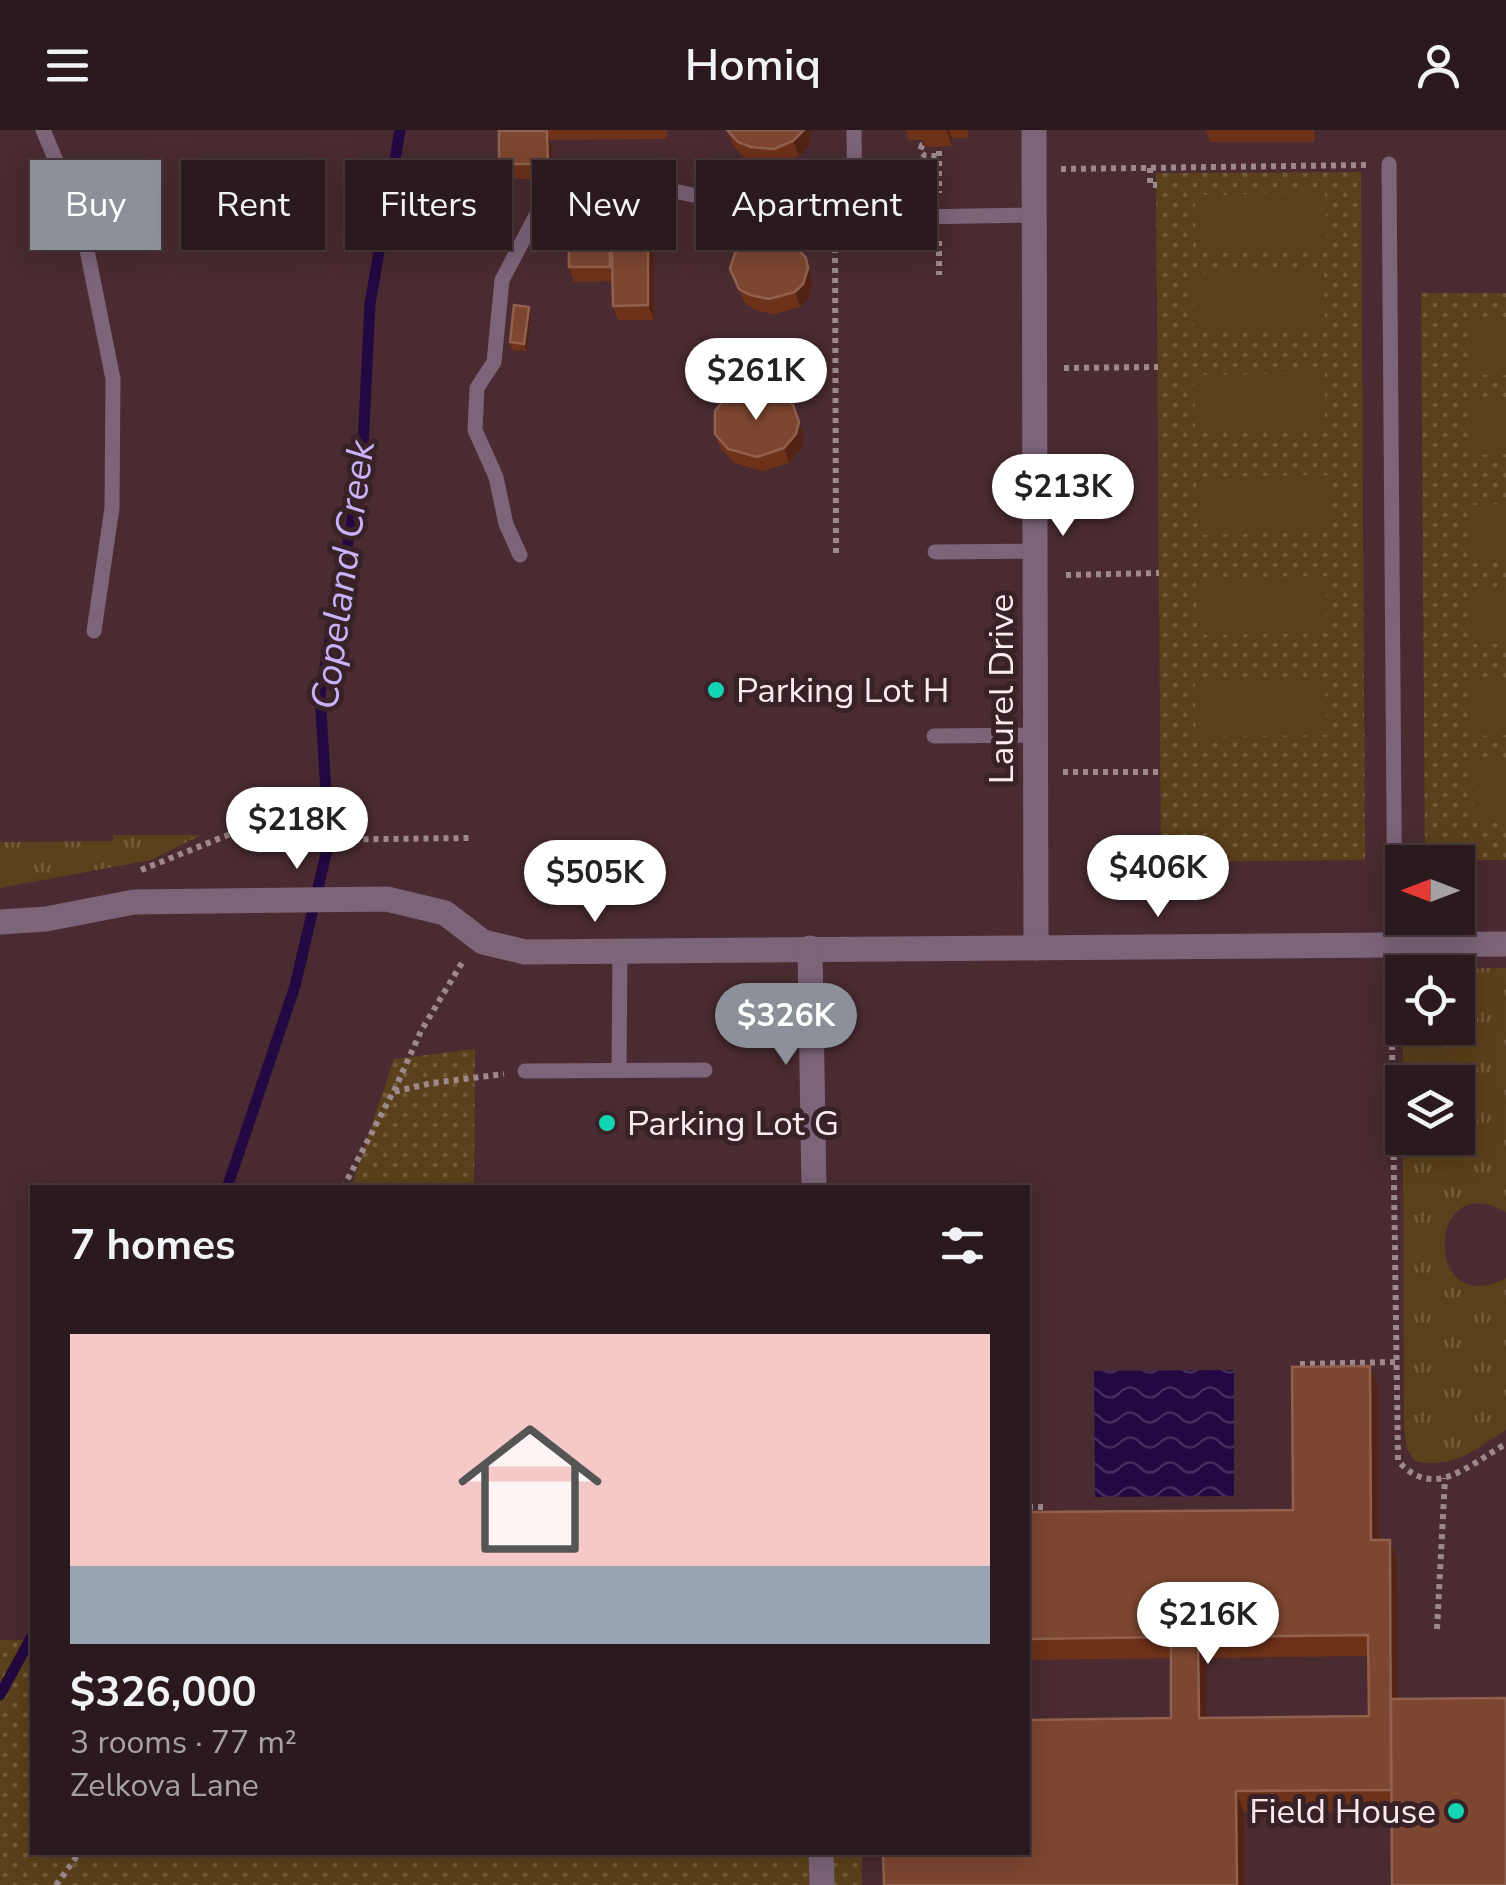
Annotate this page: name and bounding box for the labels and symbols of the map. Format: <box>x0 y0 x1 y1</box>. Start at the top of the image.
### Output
pin: $261K <box>686 338 826 423</box>
water label: Copeland Creek <box>299 436 387 713</box>
pin: $213K <box>993 454 1133 539</box>
street label: Laurel Drive <box>978 594 1025 784</box>
place label: Parking Lot H <box>736 667 949 714</box>
marker: Parking Lot H <box>705 679 727 701</box>
pin: $218K <box>227 787 367 872</box>
pin: $406K <box>1088 835 1228 920</box>
pin: $505K <box>525 840 665 925</box>
north arrow <box>1385 845 1475 935</box>
pin: $326K <box>716 983 856 1068</box>
place label: Parking Lot G <box>627 1100 839 1147</box>
marker: Parking Lot G <box>596 1112 618 1134</box>
pin: $216K <box>1138 1582 1278 1667</box>
place label: Field House <box>1249 1788 1436 1835</box>
marker: Field House <box>1445 1800 1467 1822</box>

